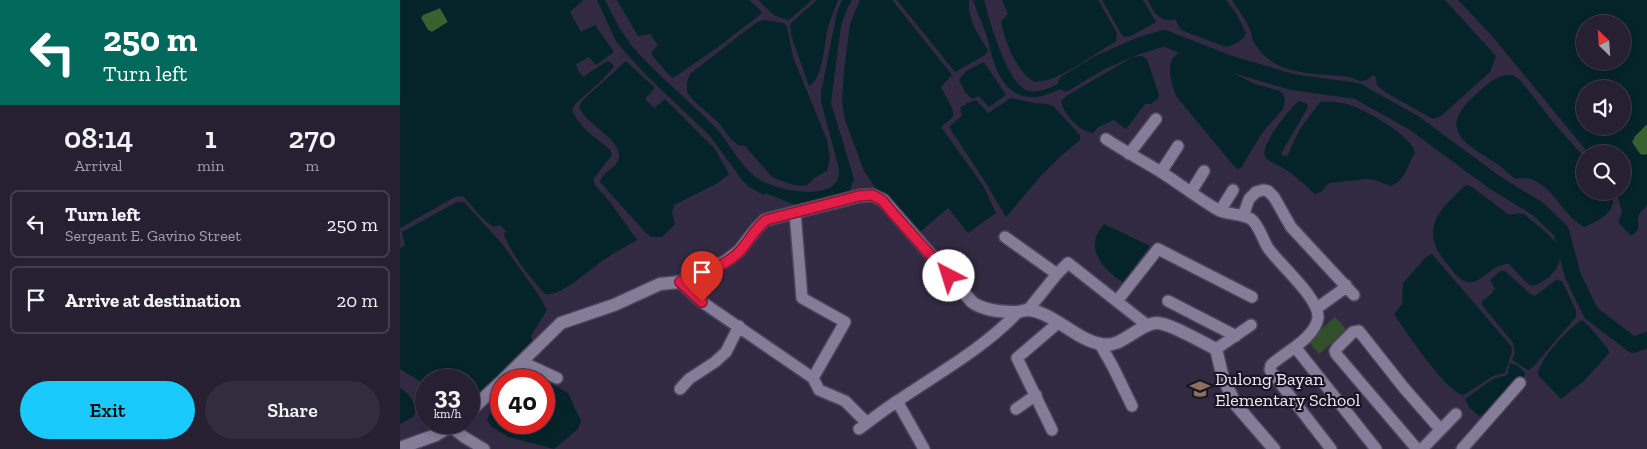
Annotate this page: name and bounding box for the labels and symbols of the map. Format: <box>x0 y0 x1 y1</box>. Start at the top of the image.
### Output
north arrow <box>1576 15 1631 70</box>
position arrow <box>922 249 974 301</box>
pin <box>681 251 723 302</box>
place label: Dulong Bayan Elementary School <box>1215 368 1360 411</box>
speed limit sign: 40 <box>490 369 555 434</box>
school or university icon: Dulong Bayan Elementary School <box>1189 378 1211 400</box>

